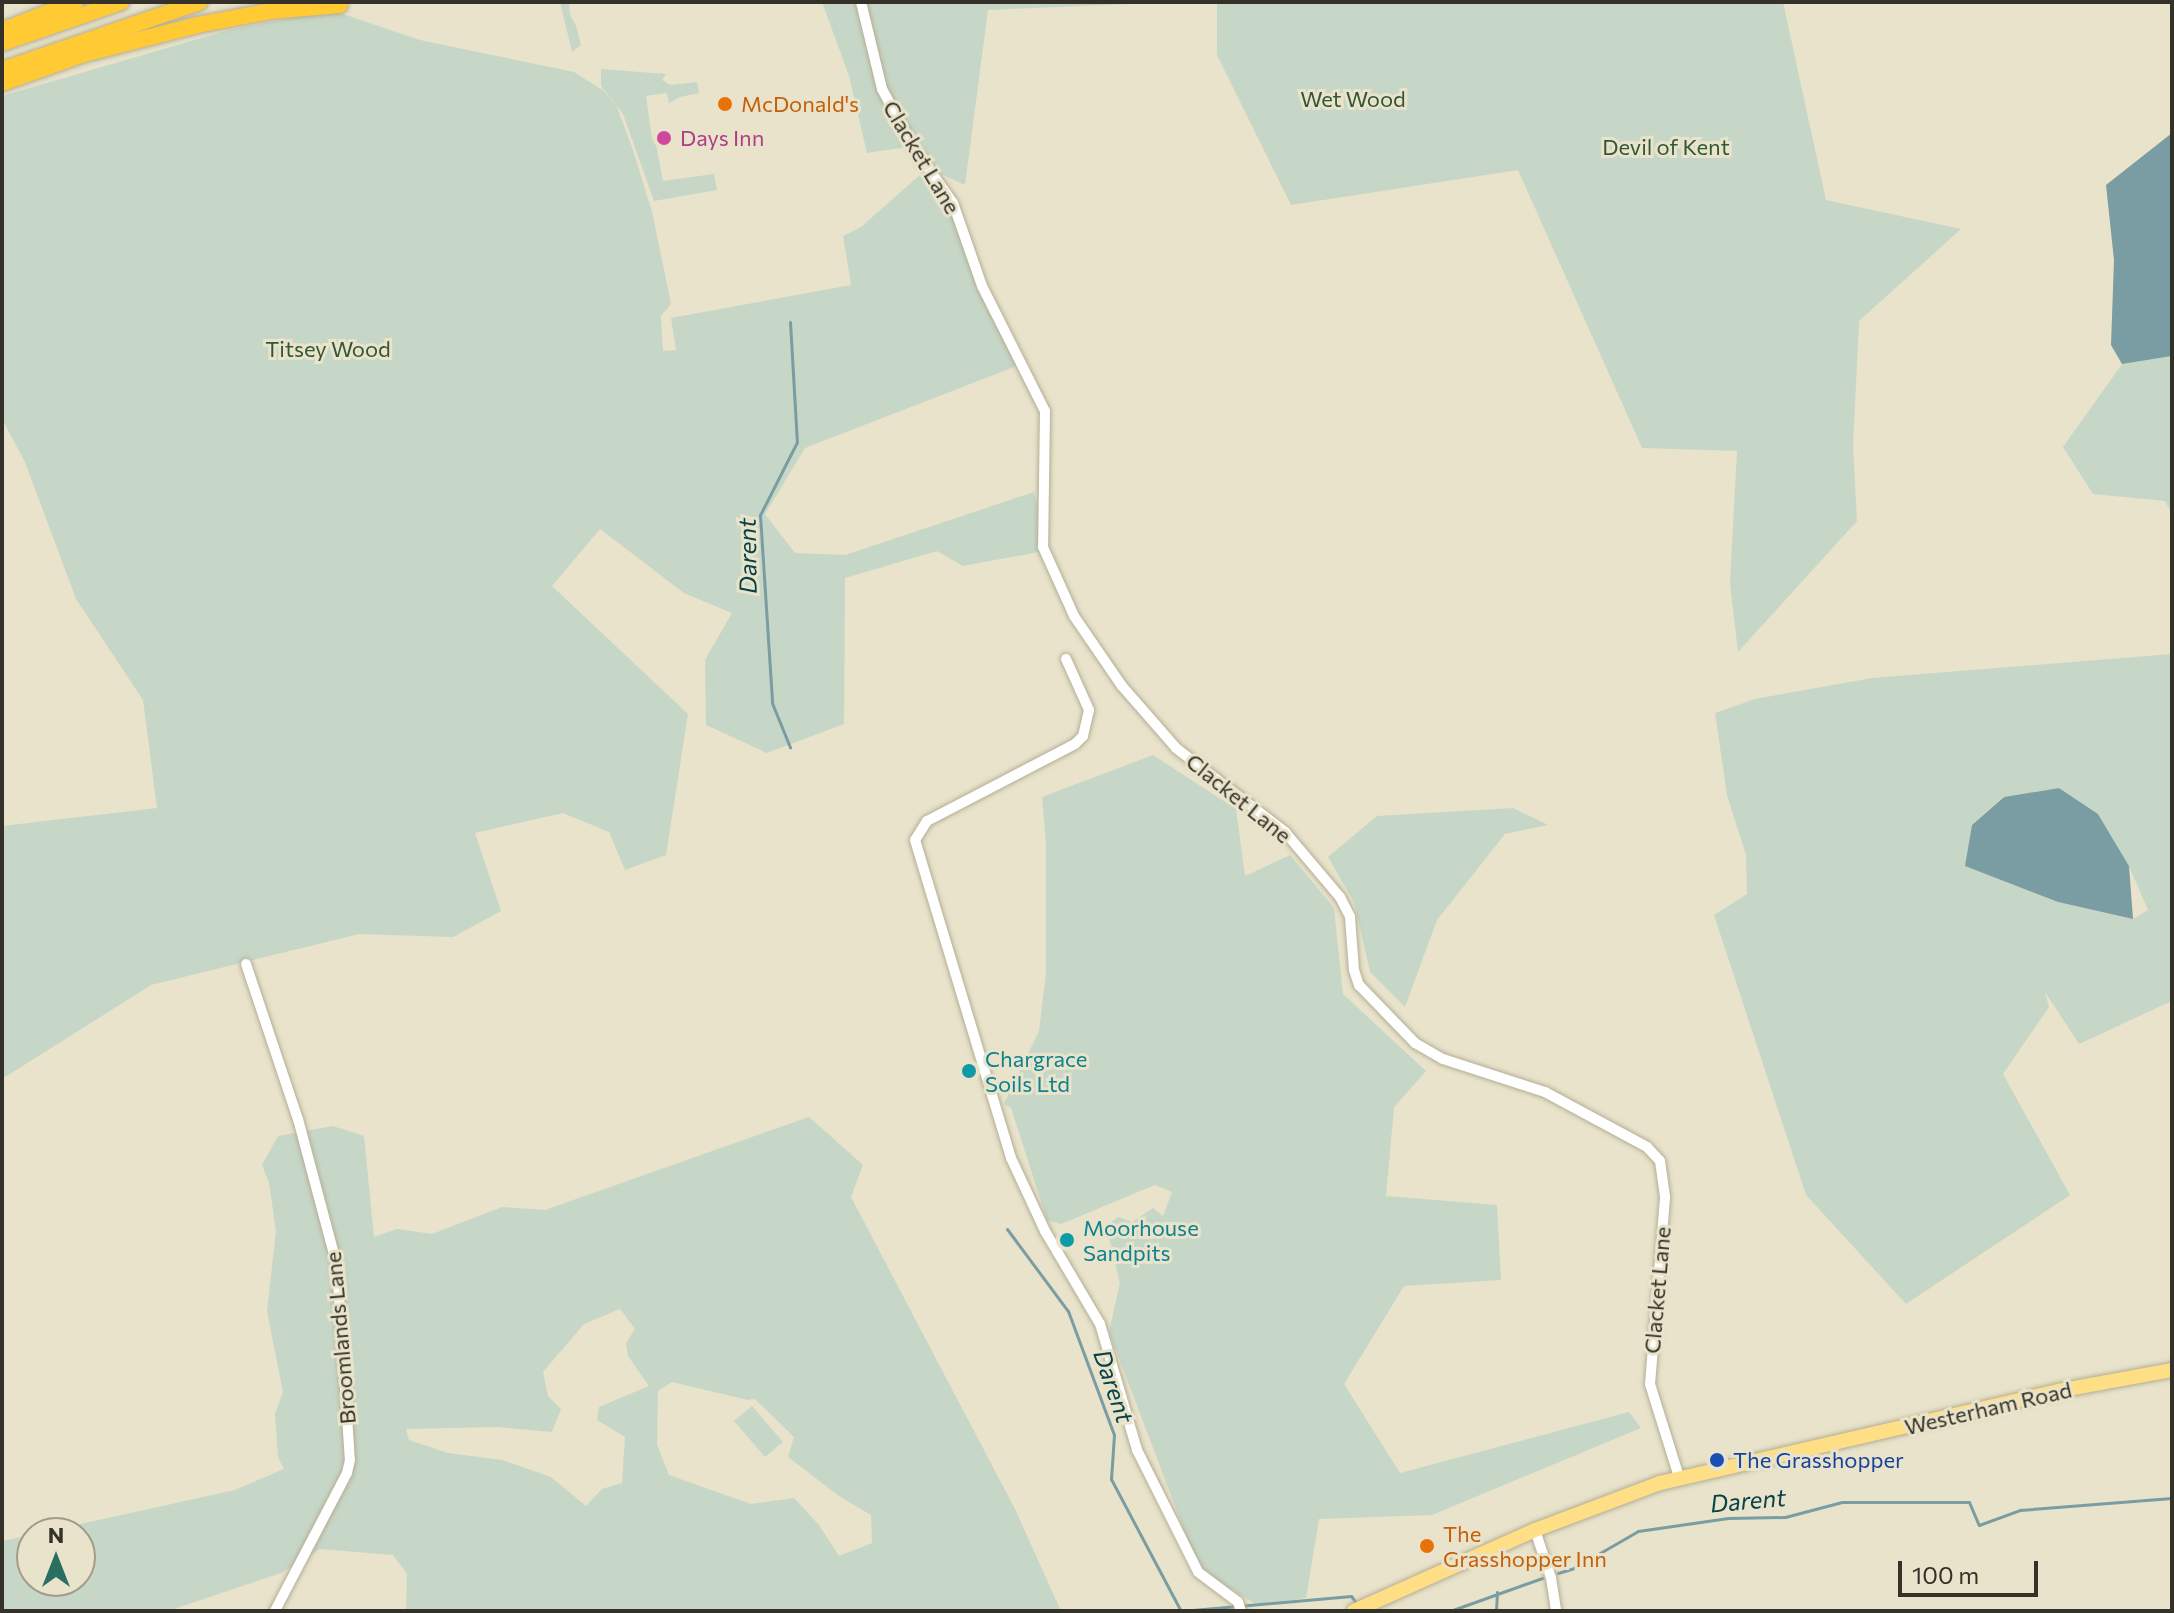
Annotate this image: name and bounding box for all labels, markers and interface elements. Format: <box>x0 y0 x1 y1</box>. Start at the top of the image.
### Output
park label: Wet Wood <box>1300 86 1406 112</box>
place label: McDonald's <box>741 91 859 117</box>
marker: McDonald's <box>716 95 734 113</box>
street label: Clacket Lane <box>878 96 966 218</box>
place label: Days Inn <box>680 125 764 151</box>
marker: Days Inn <box>655 129 673 147</box>
park label: Devil of Kent <box>1602 134 1730 160</box>
park label: Titsey Wood <box>265 336 391 362</box>
water label: Darent <box>732 518 762 594</box>
street label: Clacket Lane <box>1181 748 1297 848</box>
place label: Chargrace Soils Ltd <box>985 1045 1087 1096</box>
marker: Chargrace Soils Ltd <box>960 1062 978 1080</box>
place label: Moorhouse Sandpits <box>1083 1214 1199 1266</box>
street label: Clacket Lane <box>1638 1225 1676 1355</box>
marker: Moorhouse Sandpits <box>1058 1231 1076 1249</box>
street label: Broomlands Lane <box>319 1251 361 1425</box>
water label: Darent <box>1088 1346 1140 1426</box>
street label: Westerham Road <box>1902 1376 2074 1440</box>
place label: The Grasshopper <box>1733 1447 1904 1473</box>
marker: The Grasshopper <box>1708 1451 1726 1469</box>
water label: Darent <box>1709 1482 1787 1518</box>
north arrow <box>16 1517 96 1597</box>
place label: The Grasshopper Inn <box>1443 1520 1607 1572</box>
text: N <box>48 1521 64 1548</box>
marker: The Grasshopper Inn <box>1418 1537 1436 1555</box>
scale bar <box>1902 1545 2042 1595</box>
text: 100 m <box>1912 1560 1979 1589</box>

